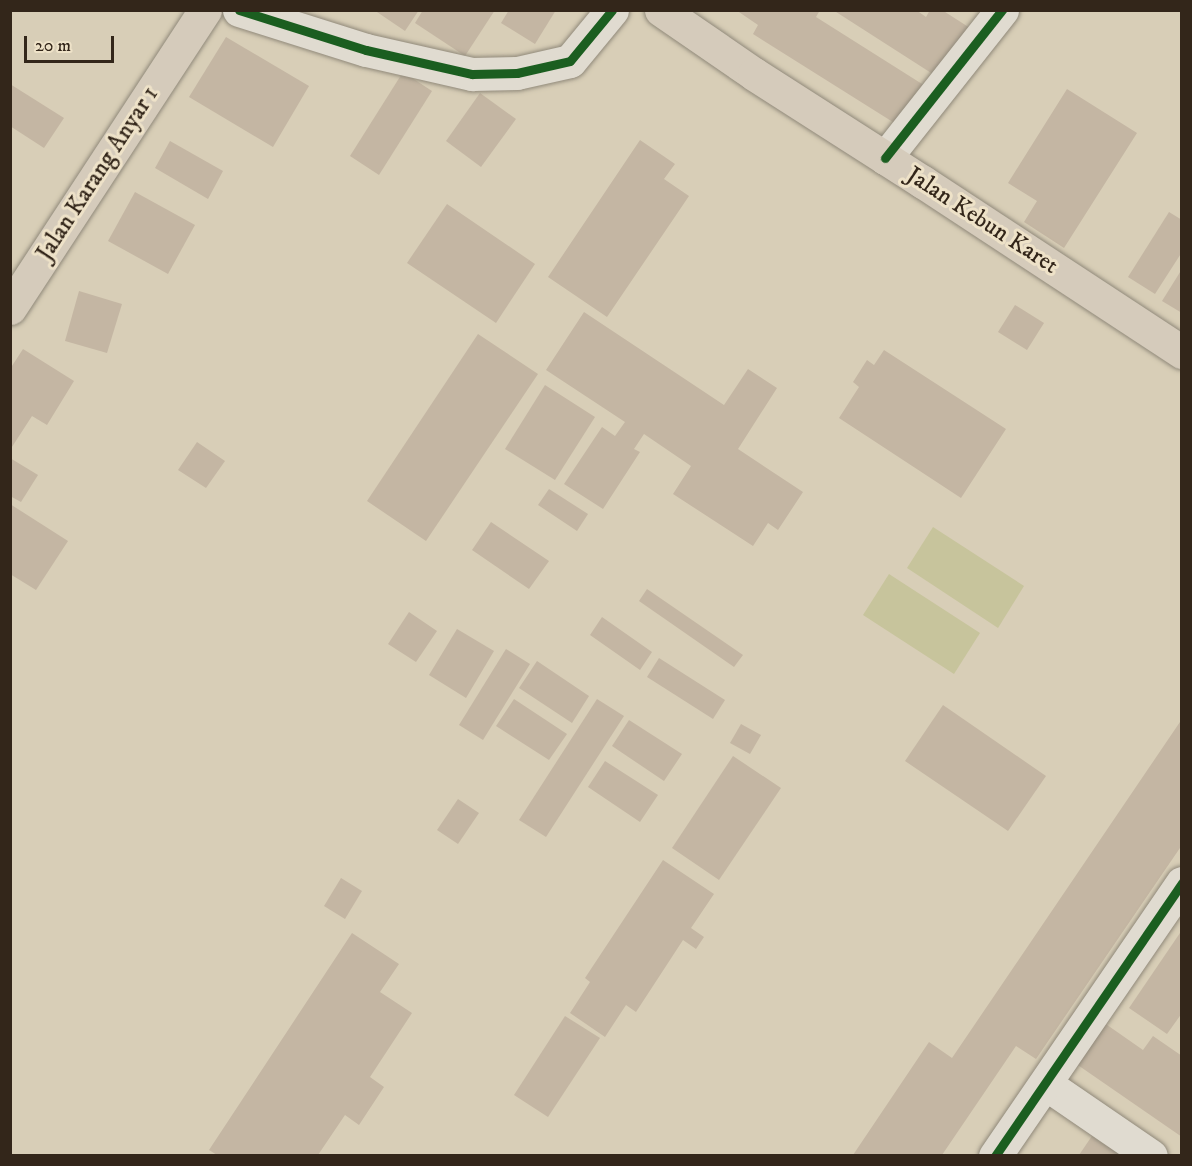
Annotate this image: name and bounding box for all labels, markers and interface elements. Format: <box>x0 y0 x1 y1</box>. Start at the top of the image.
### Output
scale bar <box>27 24 117 62</box>
text: 20 m <box>35 35 71 57</box>
street label: Jalan Karang Anyar 1 <box>31 81 165 267</box>
street label: Jalan Kebun Karet <box>901 161 1063 281</box>

